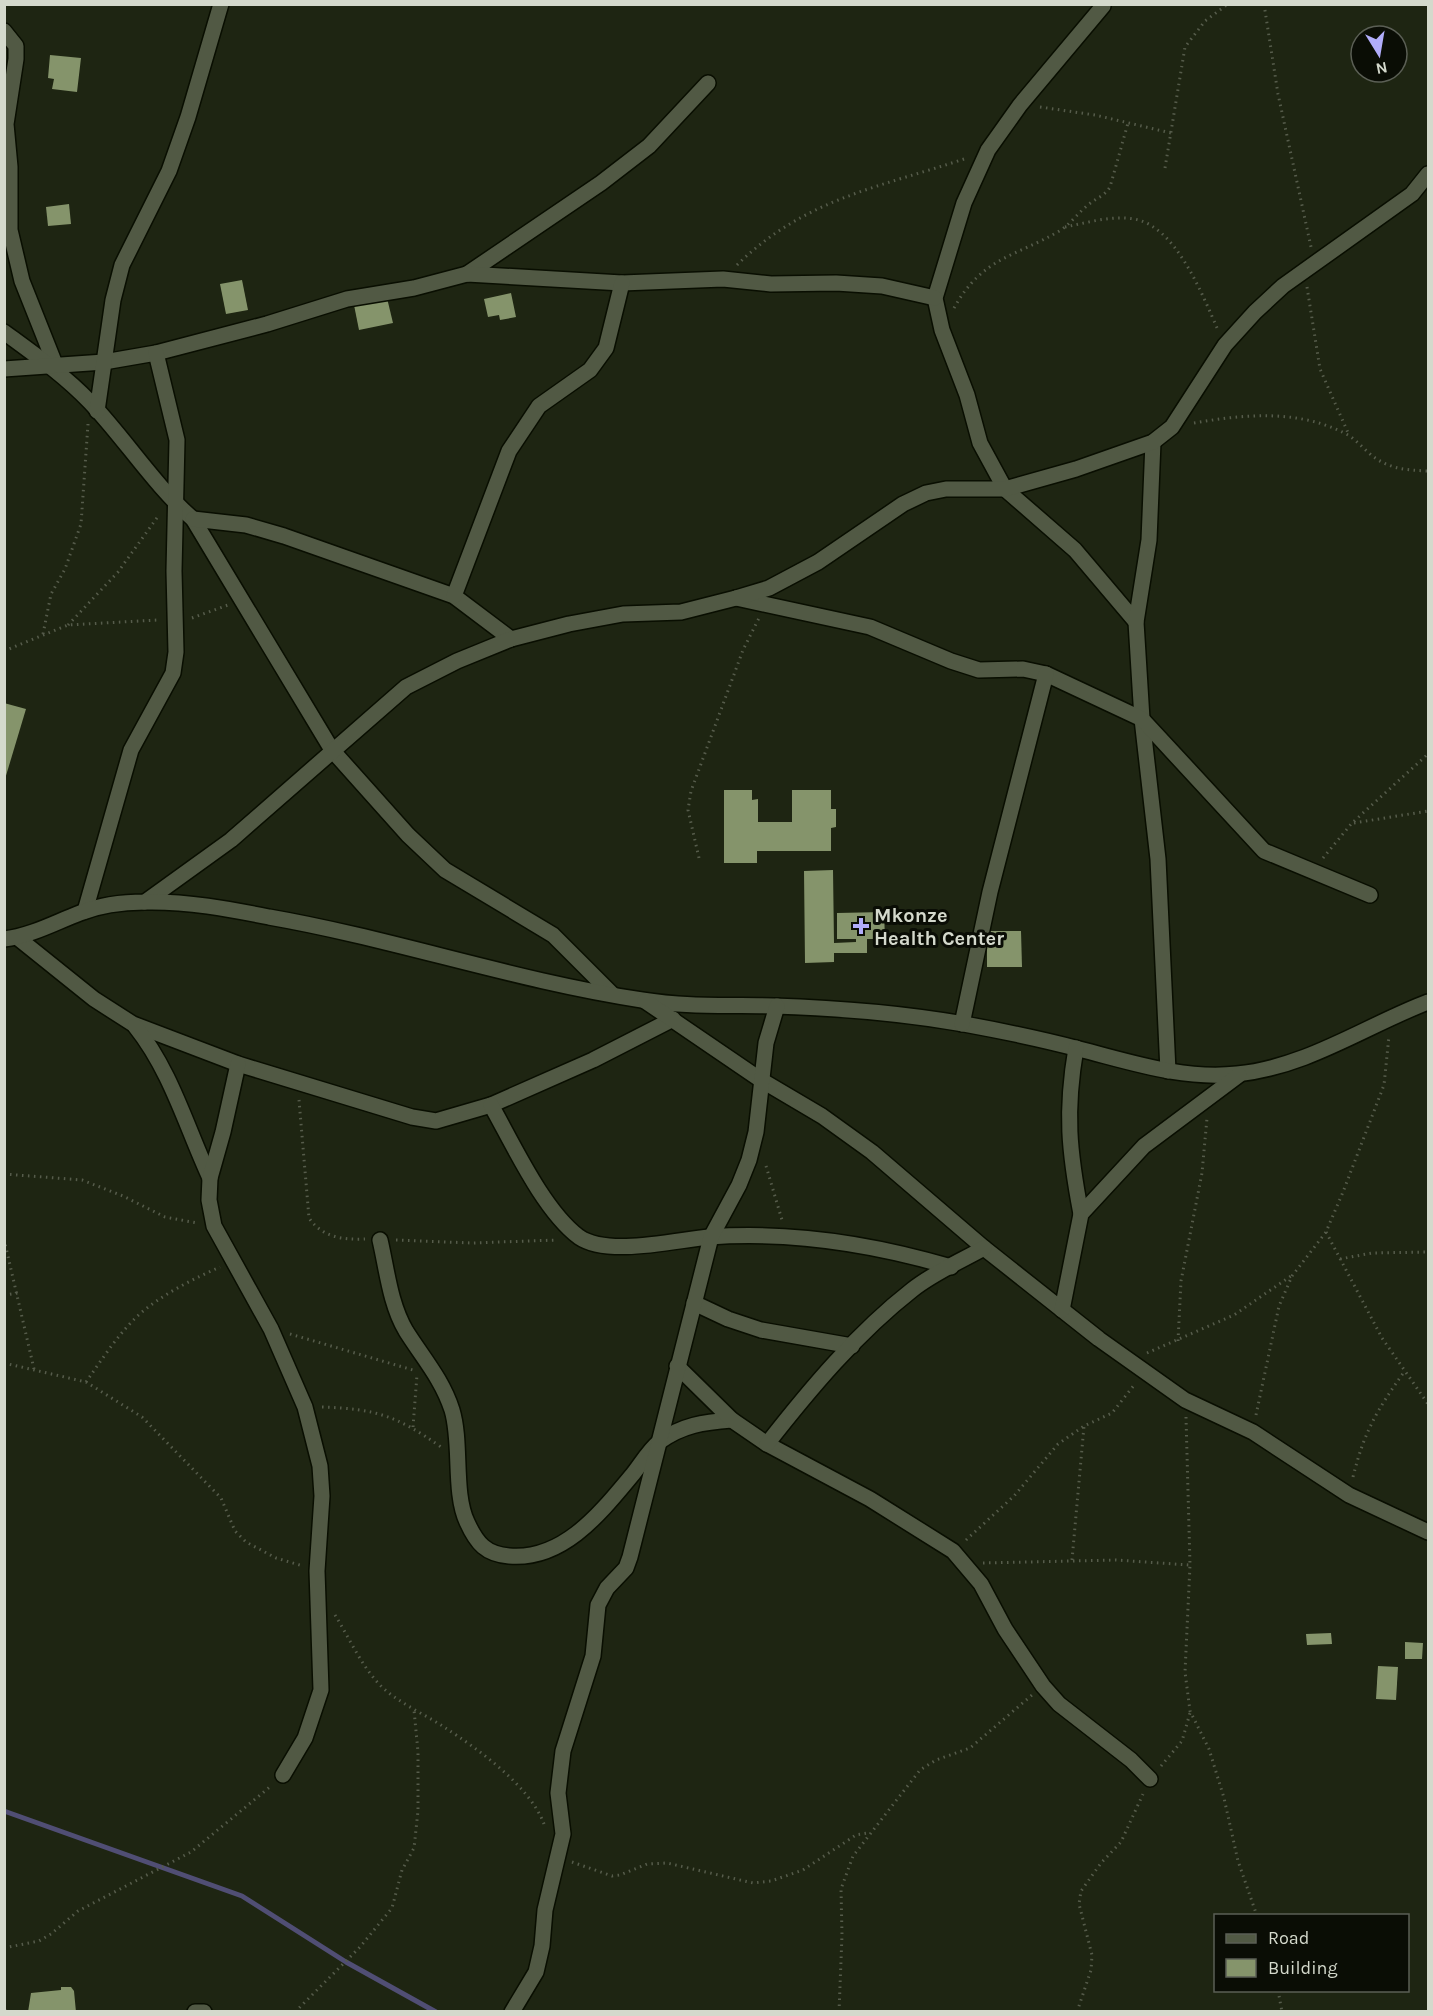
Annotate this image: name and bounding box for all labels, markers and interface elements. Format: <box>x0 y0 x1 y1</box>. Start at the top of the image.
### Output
north arrow <box>1349 24 1409 84</box>
text: N <box>1374 58 1389 79</box>
place label: Mkonze Health Center <box>874 904 1004 950</box>
marker: Mkonze Health Center <box>852 917 870 935</box>
legend <box>1214 1914 1409 1992</box>
text: Road <box>1268 1927 1309 1949</box>
text: Building <box>1268 1957 1338 1979</box>

